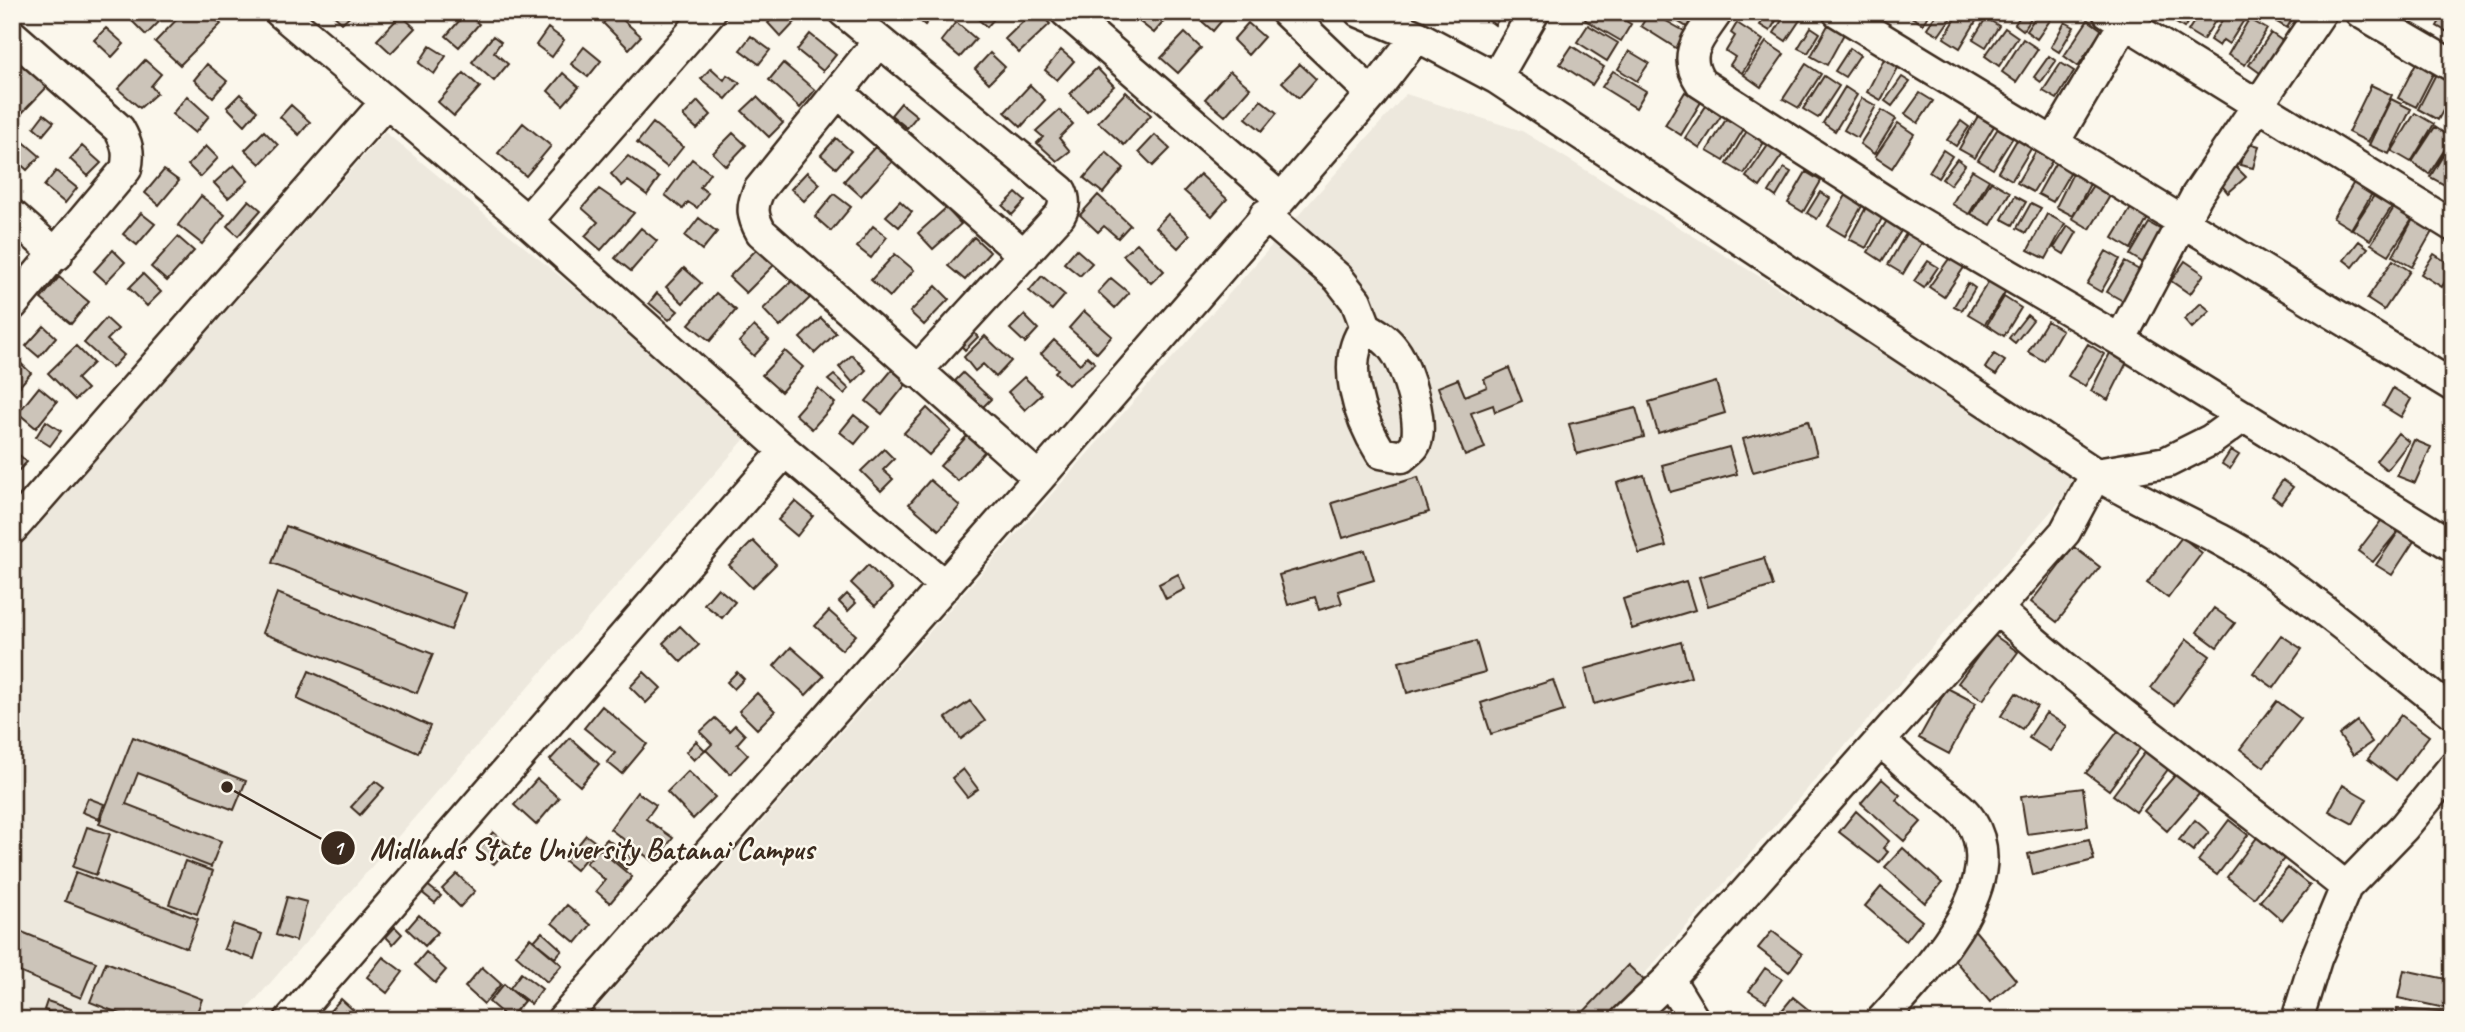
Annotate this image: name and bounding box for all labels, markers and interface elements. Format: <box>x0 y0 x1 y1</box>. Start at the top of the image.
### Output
callout: Midlands State University Batanai Campus <box>321 823 828 874</box>
text: Midlands State University Batanai Campus <box>370 830 817 868</box>
text: 1 <box>333 835 345 861</box>

